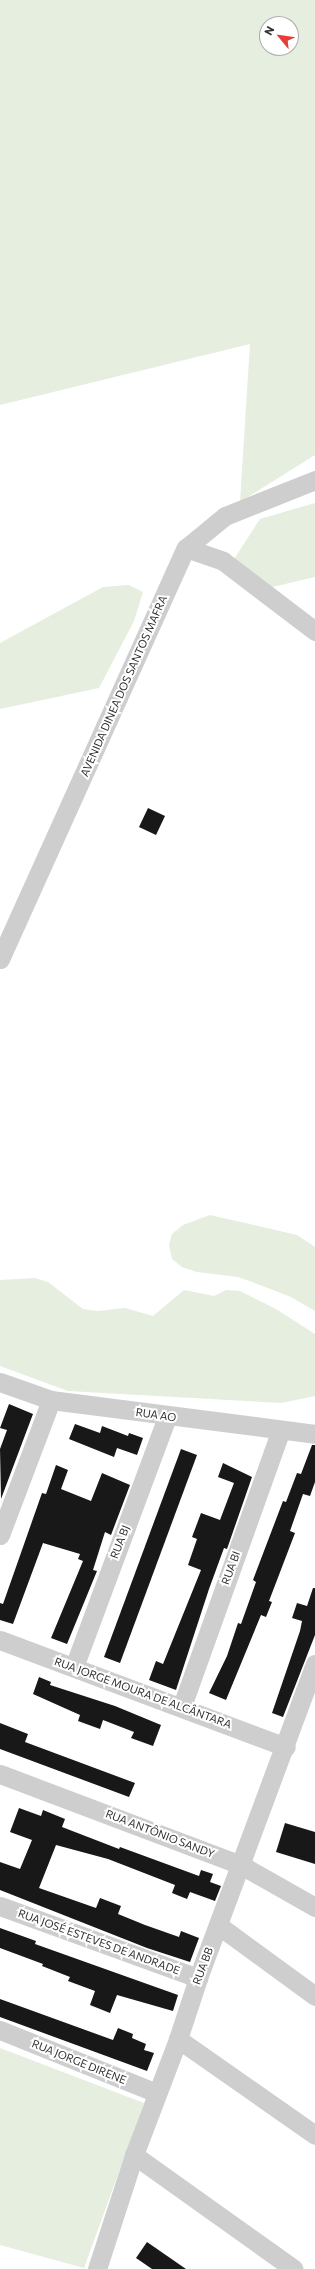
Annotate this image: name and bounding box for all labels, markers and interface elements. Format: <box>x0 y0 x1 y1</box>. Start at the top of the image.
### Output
north arrow <box>259 16 299 56</box>
text: N <box>261 24 277 37</box>
street label: AVENIDA DINEA DOS SANTOS MAFRA <box>78 593 170 779</box>
street label: RUA AO <box>135 1406 177 1424</box>
street label: RUA BJ <box>108 1523 132 1561</box>
street label: RUA BI <box>219 1549 243 1587</box>
street label: RUA JORGE MOURA DE ALCÂNTARA <box>53 1655 233 1731</box>
street label: RUA ANTÔNIO SANDY <box>104 1807 216 1861</box>
street label: RUA JOSÉ ESTEVES DE ANDRADE <box>16 1907 182 1977</box>
street label: RUA BB <box>190 1946 216 1986</box>
street label: RUA JORGE DIRENE <box>30 2037 128 2087</box>

